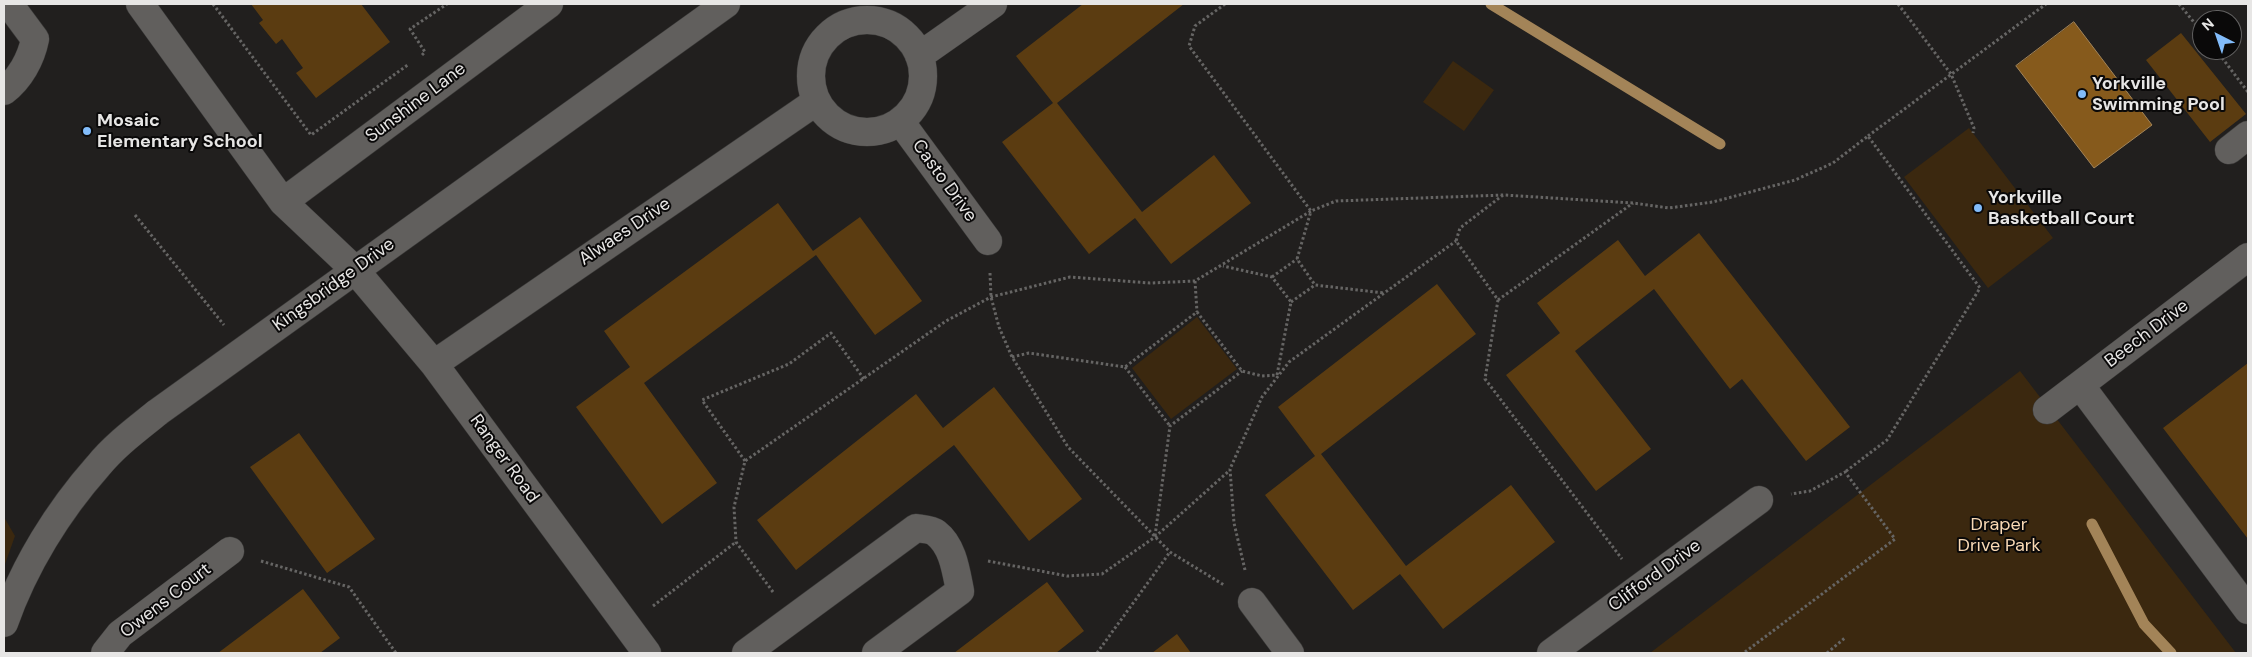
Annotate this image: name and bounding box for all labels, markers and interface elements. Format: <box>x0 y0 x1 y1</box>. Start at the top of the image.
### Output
north arrow <box>2192 10 2242 60</box>
text: N <box>2198 14 2218 35</box>
street label: Sunshine Lane <box>362 58 470 148</box>
place label: Yorkville Swimming Pool <box>2092 73 2225 116</box>
marker: Yorkville Swimming Pool <box>2076 88 2088 100</box>
place label: Mosaic Elementary School <box>97 110 263 152</box>
marker: Mosaic Elementary School <box>81 125 93 137</box>
street label: Casto Drive <box>907 136 981 226</box>
place label: Yorkville Basketball Court <box>1988 187 2134 230</box>
street label: Alwaes Drive <box>575 193 675 271</box>
marker: Yorkville Basketball Court <box>1972 202 1984 214</box>
street label: Kingsbridge Drive <box>269 234 399 336</box>
street label: Beech Drive <box>2101 295 2193 373</box>
street label: Ranger Road <box>465 411 543 507</box>
park label: Draper Drive Park <box>1958 514 2040 556</box>
street label: Clifford Drive <box>1605 535 1705 617</box>
street label: Owens Court <box>116 559 216 643</box>

